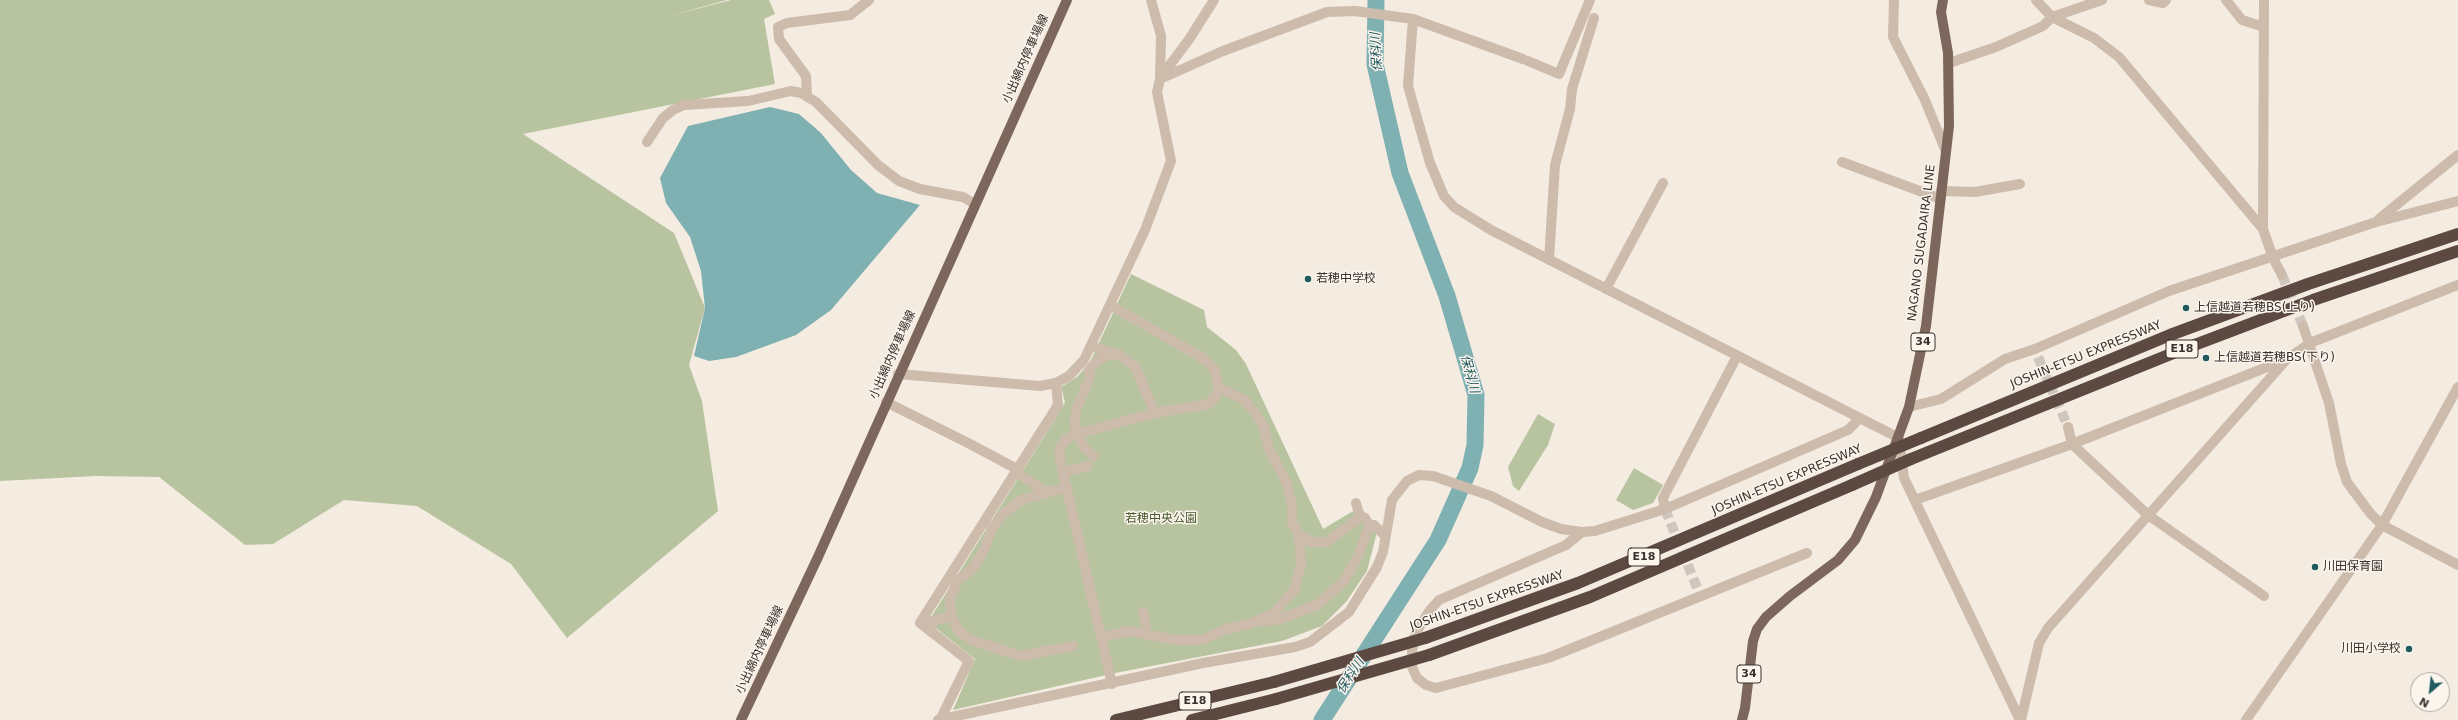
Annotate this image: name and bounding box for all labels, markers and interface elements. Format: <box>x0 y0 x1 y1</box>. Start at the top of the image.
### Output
street label: 小出綿内停車場線 <box>1000 12 1052 106</box>
water label: 保科川 <box>1368 32 1386 72</box>
street label: NAGANO SUGADAIRA LINE <box>1905 164 1939 322</box>
place label: 若穂中学校 <box>1316 272 1376 286</box>
marker: 若穂中学校 <box>1303 274 1313 284</box>
place label: 上信越道若穂BS(上り) <box>2194 301 2315 315</box>
marker: 上信越道若穂BS(上り) <box>2181 303 2191 313</box>
street label: 小出綿内停車場線 <box>867 308 919 402</box>
street label: JOSHIN-ETSU EXPRESSWAY <box>2008 318 2164 392</box>
road number: 34 <box>1911 333 1935 351</box>
road number: E18 <box>2166 340 2198 358</box>
place label: 上信越道若穂BS(下り) <box>2214 351 2335 365</box>
water label: 保科川 <box>1456 353 1482 395</box>
marker: 上信越道若穂BS(下り) <box>2201 353 2211 363</box>
street label: JOSHIN-ETSU EXPRESSWAY <box>1710 442 1864 518</box>
park label: 若穂中央公園 <box>1125 512 1197 526</box>
road number: E18 <box>1628 548 1660 566</box>
place label: 川田保育園 <box>2323 560 2383 574</box>
marker: 川田保育園 <box>2310 562 2320 572</box>
street label: JOSHIN-ETSU EXPRESSWAY <box>1408 568 1566 634</box>
street label: 小出綿内停車場線 <box>733 603 787 697</box>
place label: 川田小学校 <box>2341 642 2401 656</box>
marker: 川田小学校 <box>2404 644 2414 654</box>
water label: 保科川 <box>1334 655 1368 697</box>
road number: 34 <box>1737 665 1761 683</box>
north arrow <box>2410 672 2450 712</box>
road number: E18 <box>1179 692 1211 710</box>
text: N <box>2417 694 2432 710</box>

